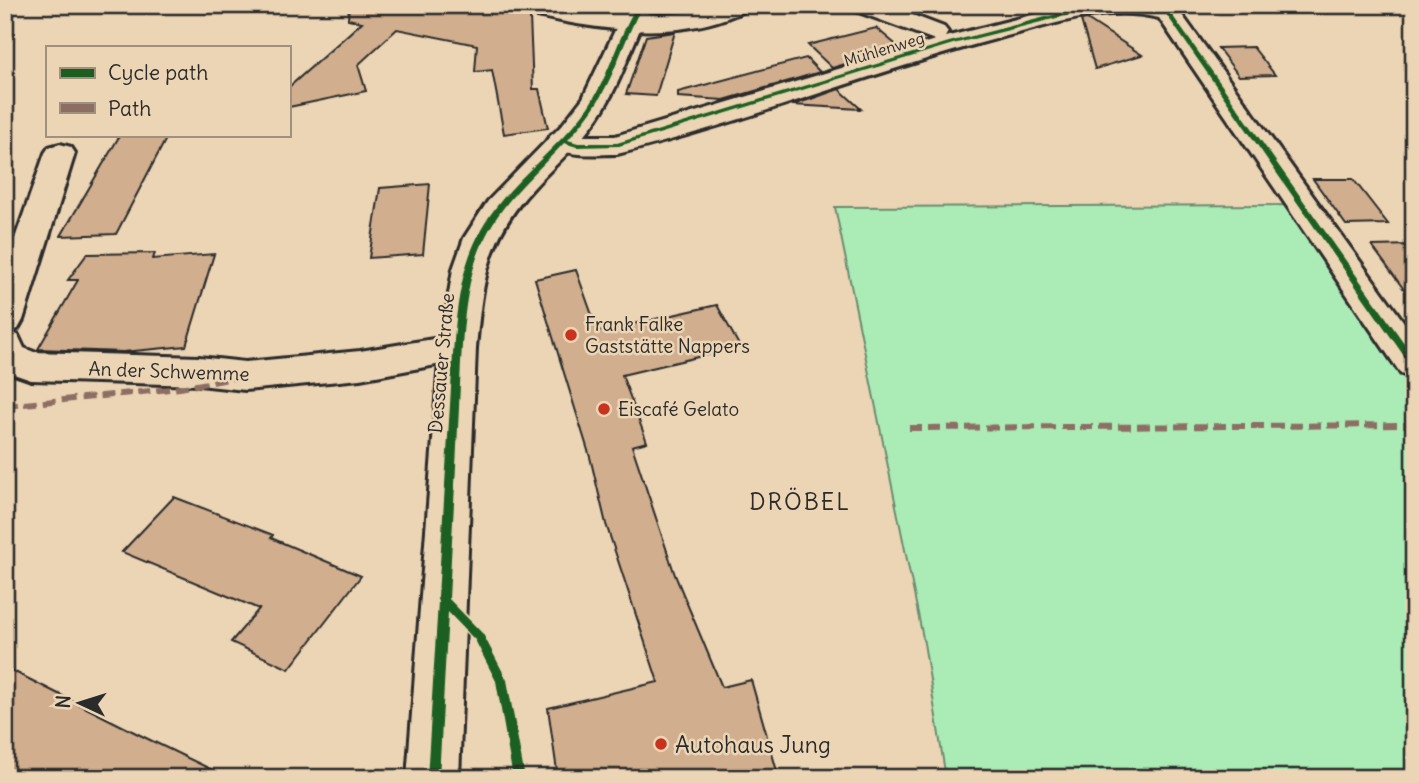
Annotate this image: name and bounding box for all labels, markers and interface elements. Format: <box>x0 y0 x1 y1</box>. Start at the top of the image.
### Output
street label: Mühlenweg <box>841 27 927 71</box>
legend <box>46 46 290 136</box>
text: Cycle path <box>108 59 208 86</box>
text: Path <box>108 95 151 122</box>
street label: Dessauer Straße <box>423 292 459 434</box>
place label: Frank Falke Gaststätte Nappers <box>585 312 750 358</box>
marker: Frank Falke Gaststätte Nappers <box>563 327 579 343</box>
street label: An der Schwemme <box>88 356 250 386</box>
place label: Eiscafé Gelato <box>618 397 739 421</box>
marker: Eiscafé Gelato <box>596 401 612 417</box>
district label: DRÖBEL <box>749 487 851 516</box>
north arrow <box>46 668 116 738</box>
text: N <box>51 694 75 709</box>
place label: Autohaus Jung <box>675 730 831 759</box>
marker: Autohaus Jung <box>653 736 669 752</box>

